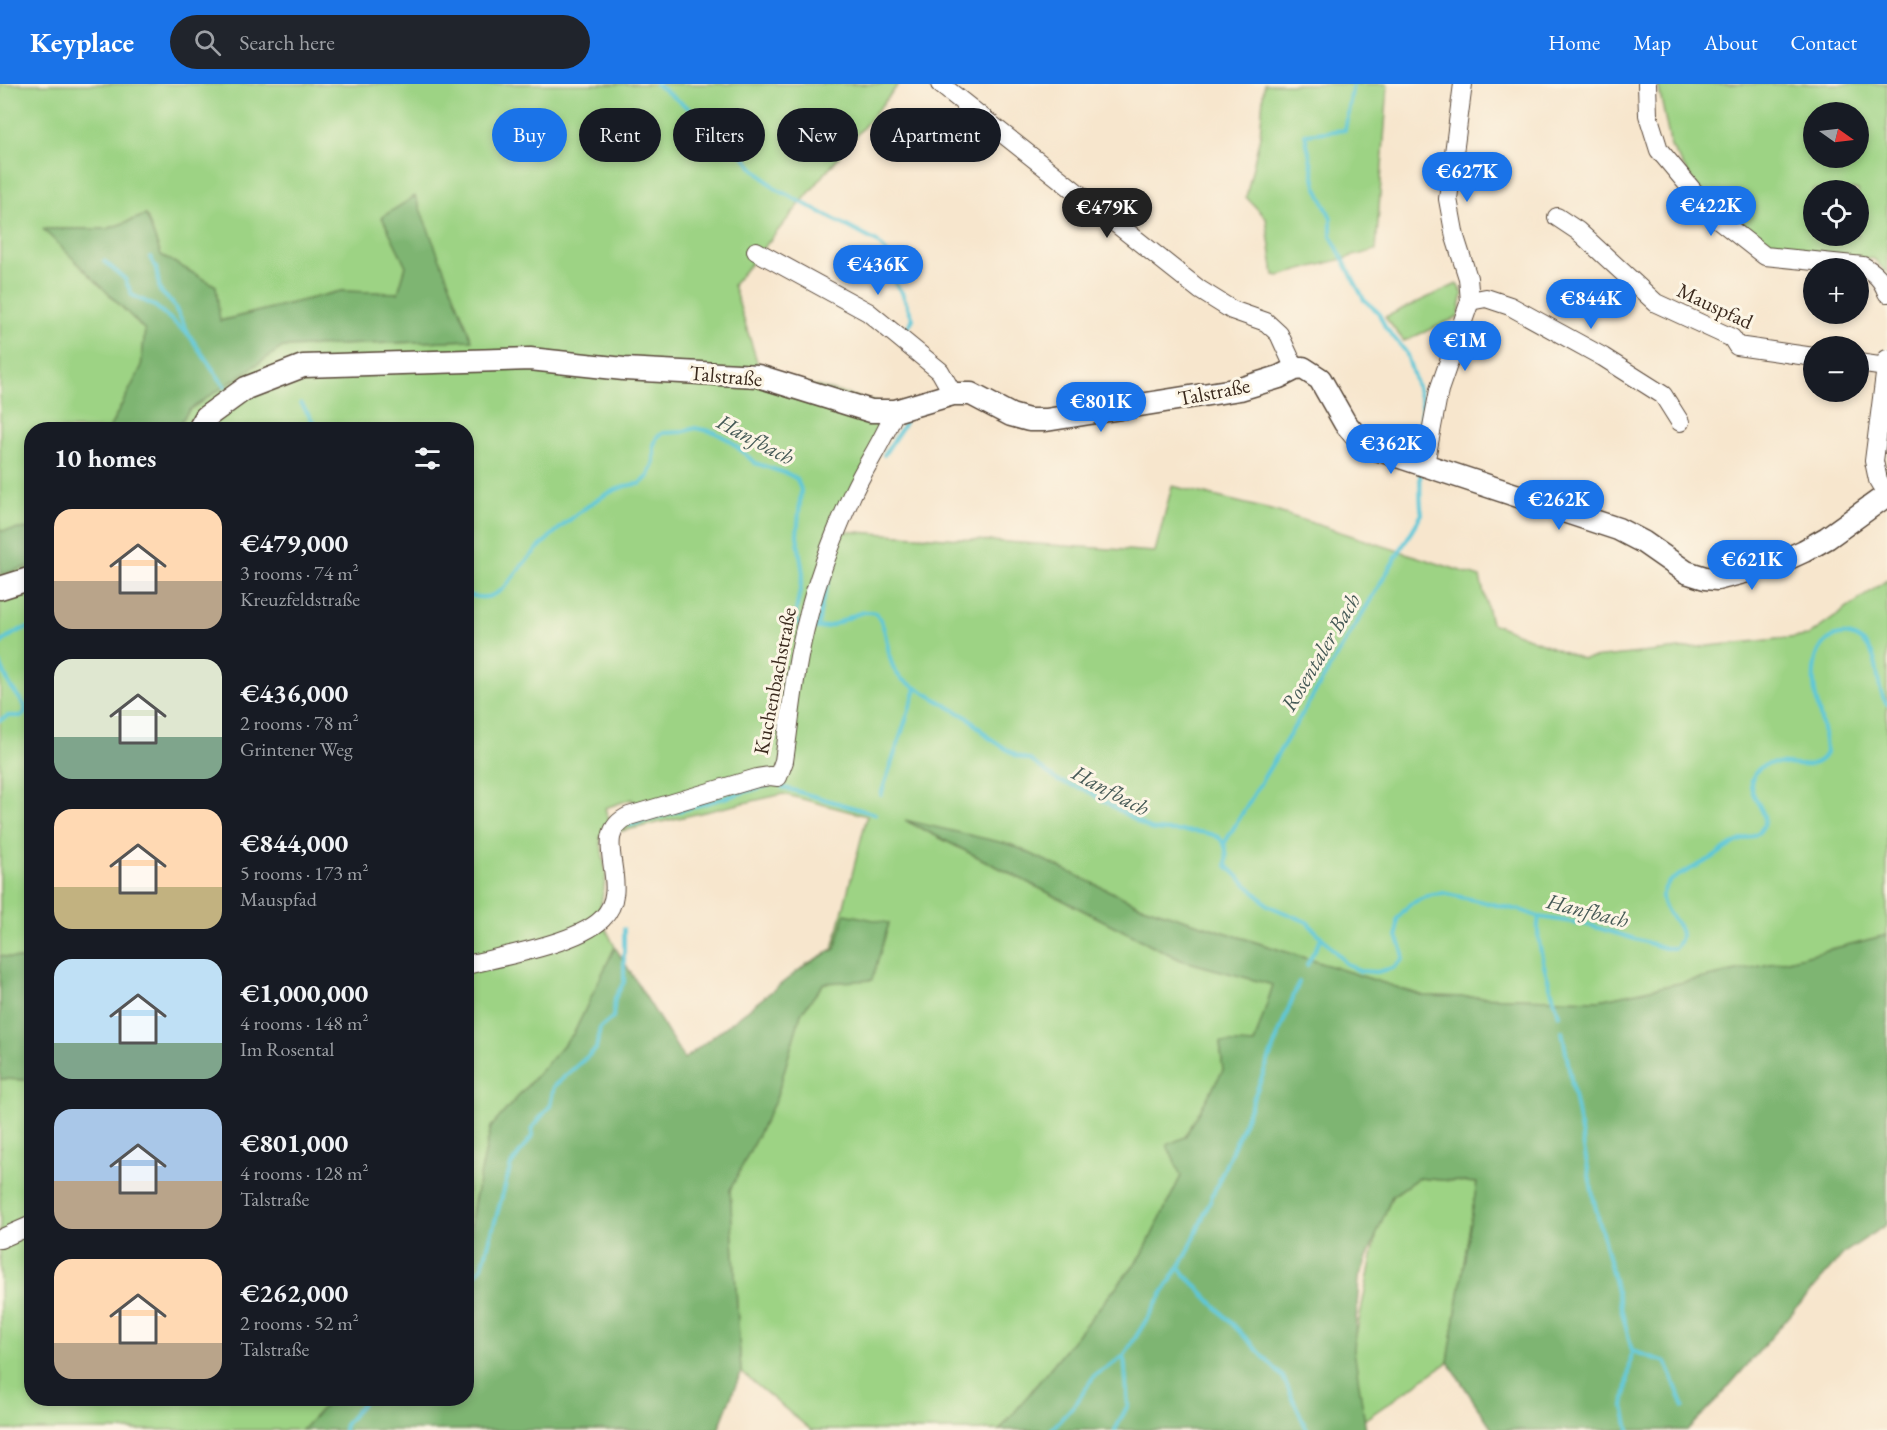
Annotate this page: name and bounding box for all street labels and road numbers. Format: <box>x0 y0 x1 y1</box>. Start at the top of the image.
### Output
street label: Mauspfad <box>1673 276 1758 335</box>
street label: Talstraße <box>689 359 763 392</box>
street label: Talstraße <box>1176 371 1252 412</box>
street label: Kuchenbachstraße <box>747 605 802 757</box>

